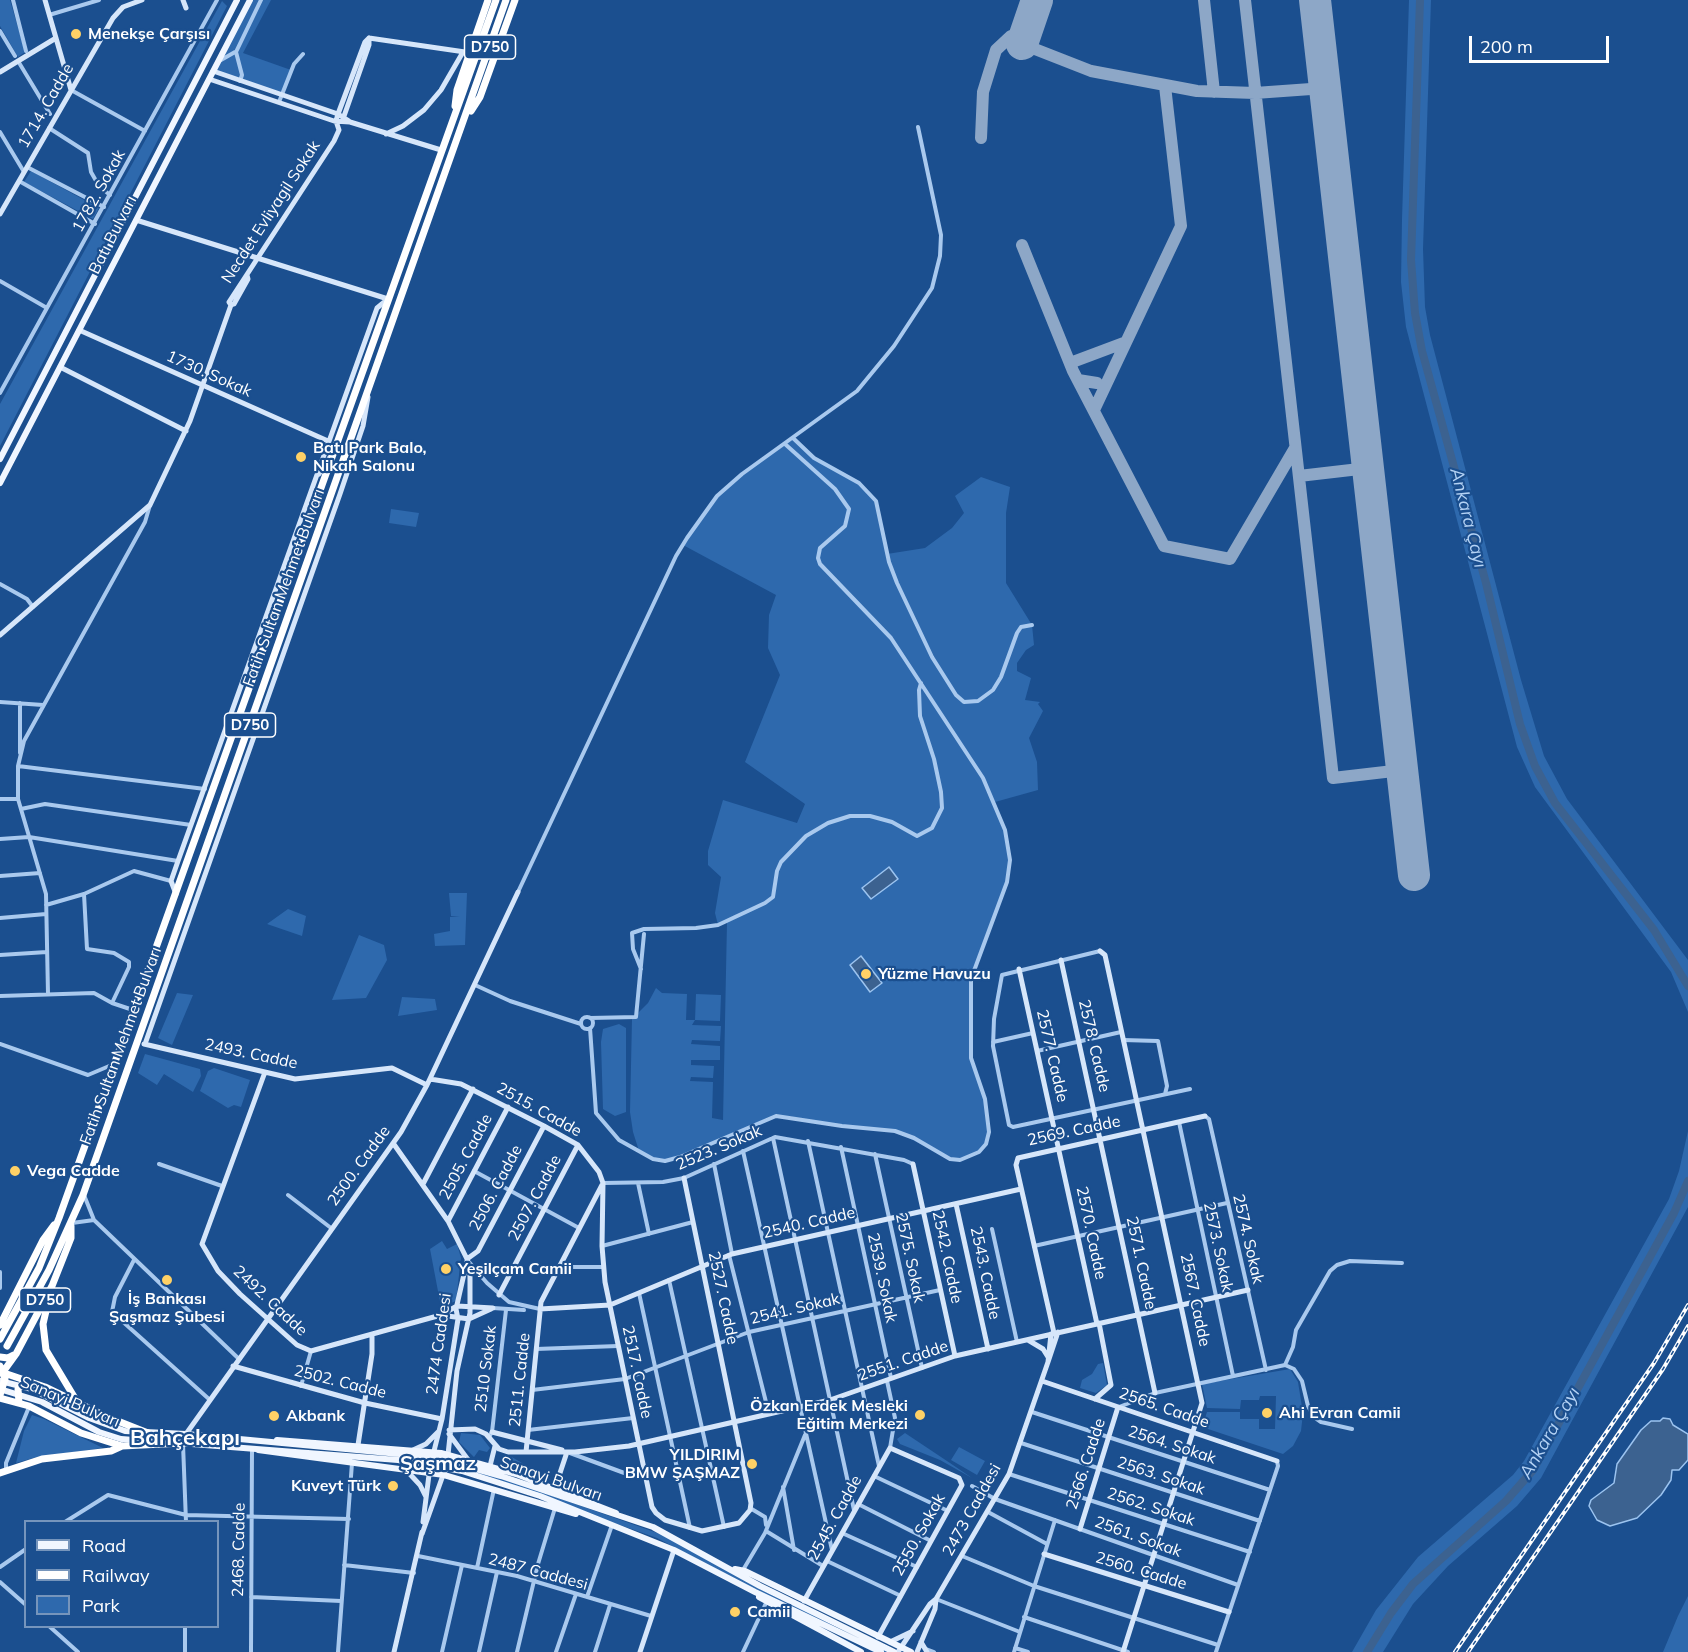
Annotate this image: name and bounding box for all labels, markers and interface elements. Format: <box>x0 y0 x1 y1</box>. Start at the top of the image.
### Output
place label: Menekşe Çarşısı <box>88 24 210 44</box>
scale bar <box>1472 24 1612 62</box>
marker: Menekşe Çarşısı <box>69 27 83 41</box>
road number: D750 <box>464 35 516 59</box>
text: 200 m <box>1480 35 1533 58</box>
street label: 1714. Cadde <box>14 60 78 152</box>
street label: Necdet Evliyagil Sokak <box>218 137 324 287</box>
street label: 1782. Sokak <box>68 146 130 236</box>
street label: Batı Bulvarı <box>85 193 141 277</box>
street label: 1730. Sokak <box>163 347 255 401</box>
place label: Batı Park Balo, Nikah Salonu <box>313 438 427 476</box>
marker: Batı Park Balo, Nikah Salonu <box>294 450 308 464</box>
water label: Ankara Çayı <box>1445 466 1491 570</box>
street label: Fatih Sultan Mehmet Bulvarı <box>239 487 329 689</box>
road number: D750 <box>224 713 276 737</box>
street label: Fatih Sultan Mehmet Bulvarı <box>76 945 166 1147</box>
place label: Yüzme Havuzu <box>878 964 991 984</box>
marker: Yüzme Havuzu <box>859 967 873 981</box>
street label: 2578. Cadde <box>1074 998 1114 1094</box>
street label: 2577. Cadde <box>1032 1008 1072 1104</box>
street label: 2493. Cadde <box>203 1035 299 1073</box>
street label: 2515. Cadde <box>493 1079 585 1141</box>
street label: 2505. Cadde <box>435 1111 497 1203</box>
street label: 2569. Cadde <box>1026 1112 1122 1150</box>
street label: 2523. Sokak <box>673 1121 765 1175</box>
street label: 2500. Cadde <box>323 1122 395 1210</box>
street label: 2506. Cadde <box>465 1142 527 1234</box>
street label: 2507. Cadde <box>504 1152 566 1244</box>
place label: Vega Cadde <box>27 1161 120 1181</box>
marker: Vega Cadde <box>8 1164 22 1178</box>
street label: 2570. Cadde <box>1072 1185 1110 1281</box>
street label: 2574. Sokak <box>1228 1192 1268 1286</box>
street label: 2573. Sokak <box>1199 1200 1237 1294</box>
street label: 2540. Cadde <box>761 1203 857 1243</box>
street label: 2542. Cadde <box>928 1209 966 1305</box>
street label: 2575. Sokak <box>891 1211 929 1305</box>
street label: 2571. Cadde <box>1122 1215 1160 1311</box>
street label: 2543. Cadde <box>966 1225 1004 1321</box>
street label: 2539. Sokak <box>863 1231 901 1325</box>
street label: 2527. Cadde <box>704 1250 742 1346</box>
street label: 2567. Cadde <box>1176 1252 1214 1348</box>
place label: Yeşilçam Camii <box>458 1259 572 1279</box>
street label: 2492. Cadde <box>229 1262 311 1340</box>
marker: Yeşilçam Camii <box>439 1262 453 1276</box>
marker: İş Bankası Şaşmaz Şubesi <box>160 1273 174 1287</box>
road number: D750 <box>20 1288 70 1312</box>
place label: İş Bankası Şaşmaz Şubesi <box>109 1289 225 1327</box>
street label: 2541. Sokak <box>748 1289 842 1329</box>
street label: 2474 Caddesi <box>422 1292 456 1396</box>
street label: 2510 Sokak <box>471 1324 501 1414</box>
street label: 2517. Cadde <box>618 1324 656 1420</box>
street label: 2511. Cadde <box>506 1332 534 1428</box>
street label: 2551. Cadde <box>855 1337 951 1385</box>
street label: 2502. Cadde <box>292 1361 388 1403</box>
street label: Sanayi Bulvarı <box>17 1372 123 1432</box>
water label: Ankara Çayı <box>1515 1383 1585 1483</box>
street label: 2565. Cadde <box>1116 1384 1212 1432</box>
place label: Özkan Erdek Mesleki Eğitim Merkezi <box>750 1396 908 1434</box>
place label: Ahi Evran Camii <box>1279 1403 1401 1423</box>
place label: Akbank <box>286 1406 345 1426</box>
marker: Ahi Evran Camii <box>1260 1406 1274 1420</box>
marker: Özkan Erdek Mesleki Eğitim Merkezi <box>913 1408 927 1422</box>
marker: Akbank <box>267 1409 281 1423</box>
street label: 2566. Cadde <box>1062 1416 1110 1512</box>
street label: 2564. Sokak <box>1126 1422 1218 1468</box>
district label: Bahçekapı <box>130 1425 240 1451</box>
place label: YILDIRIM BMW ŞAŞMAZ <box>625 1445 740 1483</box>
district label: Şaşmaz <box>400 1452 476 1476</box>
street label: Sanayi Bulvarı <box>498 1453 604 1505</box>
street label: 2563. Sokak <box>1115 1453 1207 1499</box>
marker: YILDIRIM BMW ŞAŞMAZ <box>745 1457 759 1471</box>
street label: 2473 Caddesi <box>939 1461 1005 1559</box>
street label: 2545. Cadde <box>804 1472 866 1564</box>
place label: Kuveyt Türk <box>291 1476 381 1496</box>
marker: Kuveyt Türk <box>386 1479 400 1493</box>
street label: 2562. Sokak <box>1105 1484 1197 1530</box>
street label: 2550. Sokak <box>888 1490 950 1580</box>
street label: 2468. Cadde <box>229 1503 249 1597</box>
street label: 2561. Sokak <box>1092 1512 1184 1562</box>
legend <box>24 1520 219 1628</box>
text: Road <box>82 1534 126 1557</box>
street label: 2560. Cadde <box>1093 1548 1189 1594</box>
street label: 2487 Caddesi <box>486 1549 590 1595</box>
text: Railway <box>82 1564 150 1587</box>
text: Park <box>82 1594 120 1617</box>
place label: Camii <box>747 1602 790 1622</box>
marker: Camii <box>728 1605 742 1619</box>

